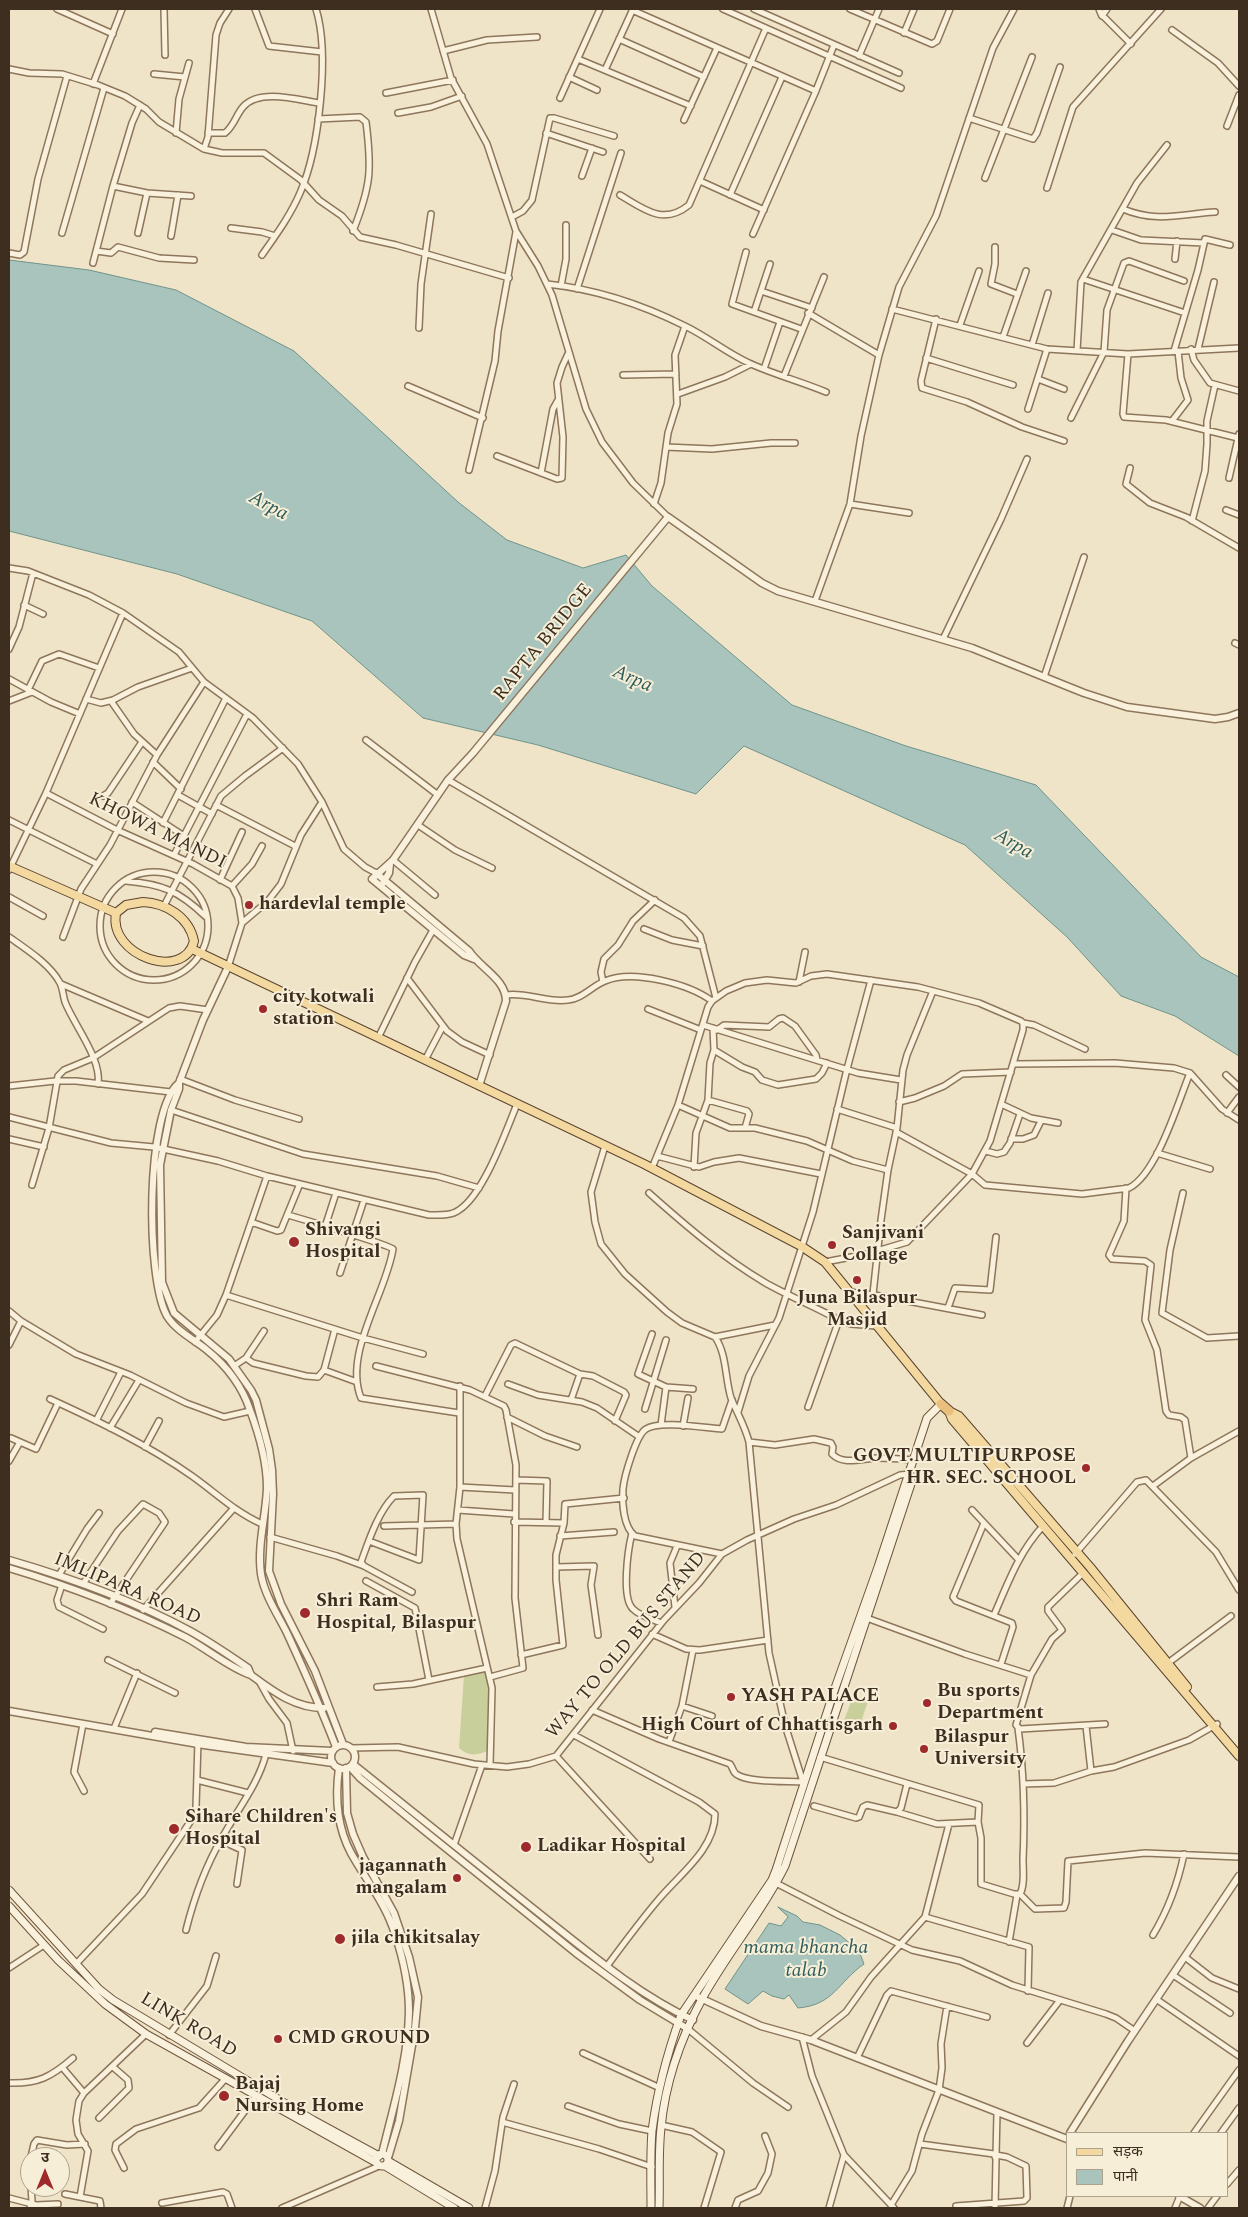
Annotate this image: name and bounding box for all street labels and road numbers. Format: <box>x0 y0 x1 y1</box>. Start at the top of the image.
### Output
street label: RAPTA BRIDGE <box>490 580 598 706</box>
street label: KHOWA MANDI <box>84 789 230 875</box>
street label: WAY TO OLD BUS STAND <box>542 1548 712 1744</box>
street label: IMLIPARA ROAD <box>50 1549 204 1631</box>
street label: LINK ROAD <box>135 1988 241 2064</box>

